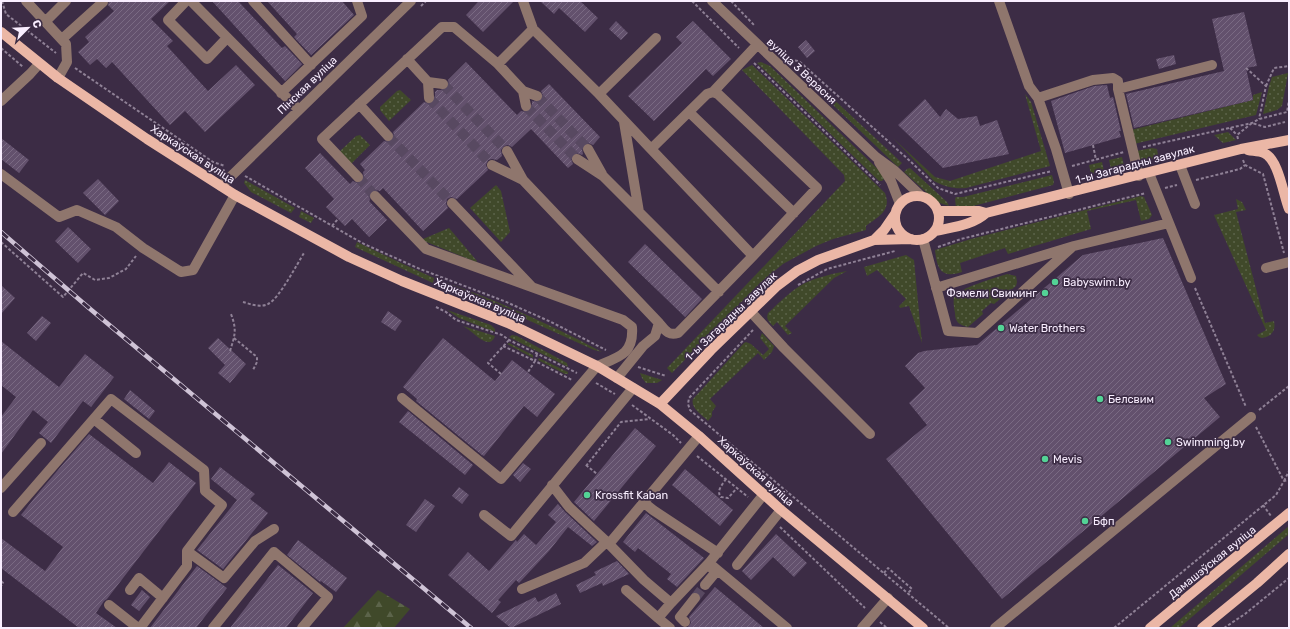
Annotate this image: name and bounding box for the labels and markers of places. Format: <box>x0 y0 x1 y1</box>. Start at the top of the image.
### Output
place label: Babyswim.by <box>1063 276 1131 289</box>
marker: Babyswim.by <box>1050 277 1060 287</box>
place label: Фэмели Свиминг <box>946 287 1037 300</box>
marker: Фэмели Свиминг <box>1040 288 1050 298</box>
place label: Water Brothers <box>1009 322 1086 335</box>
marker: Water Brothers <box>996 323 1006 333</box>
place label: Белсвим <box>1108 393 1154 406</box>
marker: Белсвим <box>1095 394 1105 404</box>
place label: Swimming.by <box>1176 436 1245 449</box>
marker: Swimming.by <box>1163 437 1173 447</box>
place label: Mevis <box>1053 453 1082 466</box>
marker: Mevis <box>1040 454 1050 464</box>
place label: Krossfit Kaban <box>595 489 668 502</box>
marker: Krossfit Kaban <box>582 490 592 500</box>
place label: Бфп <box>1093 515 1114 528</box>
marker: Бфп <box>1080 516 1090 526</box>

